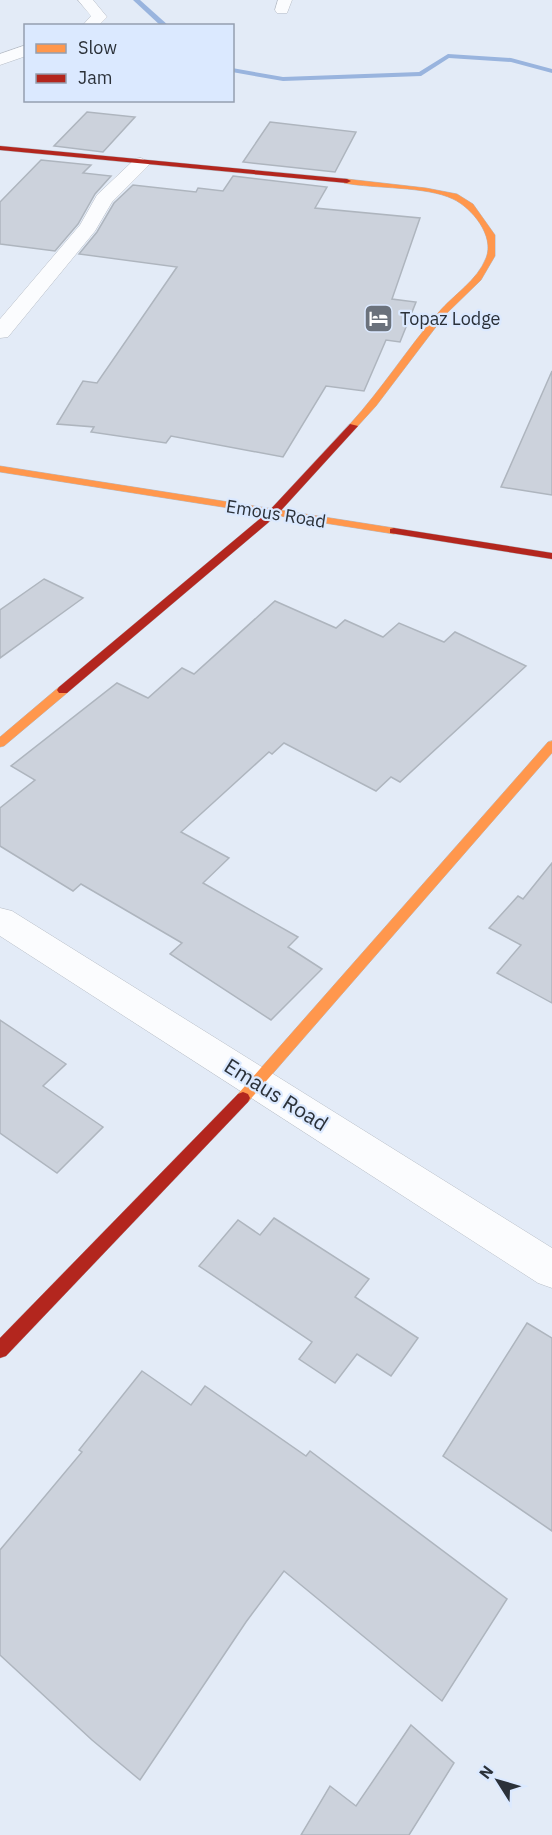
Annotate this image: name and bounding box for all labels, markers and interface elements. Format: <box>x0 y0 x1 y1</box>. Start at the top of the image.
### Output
legend <box>24 24 234 102</box>
text: Slow <box>78 36 117 59</box>
text: Jam <box>78 66 113 89</box>
hotel icon: Topaz Lodge <box>363 303 395 335</box>
place label: Topaz Lodge <box>400 307 501 330</box>
street label: Emous Road <box>224 494 328 533</box>
street label: Emaus Road <box>219 1051 334 1137</box>
north arrow <box>468 1751 528 1811</box>
text: N <box>475 1761 497 1783</box>

